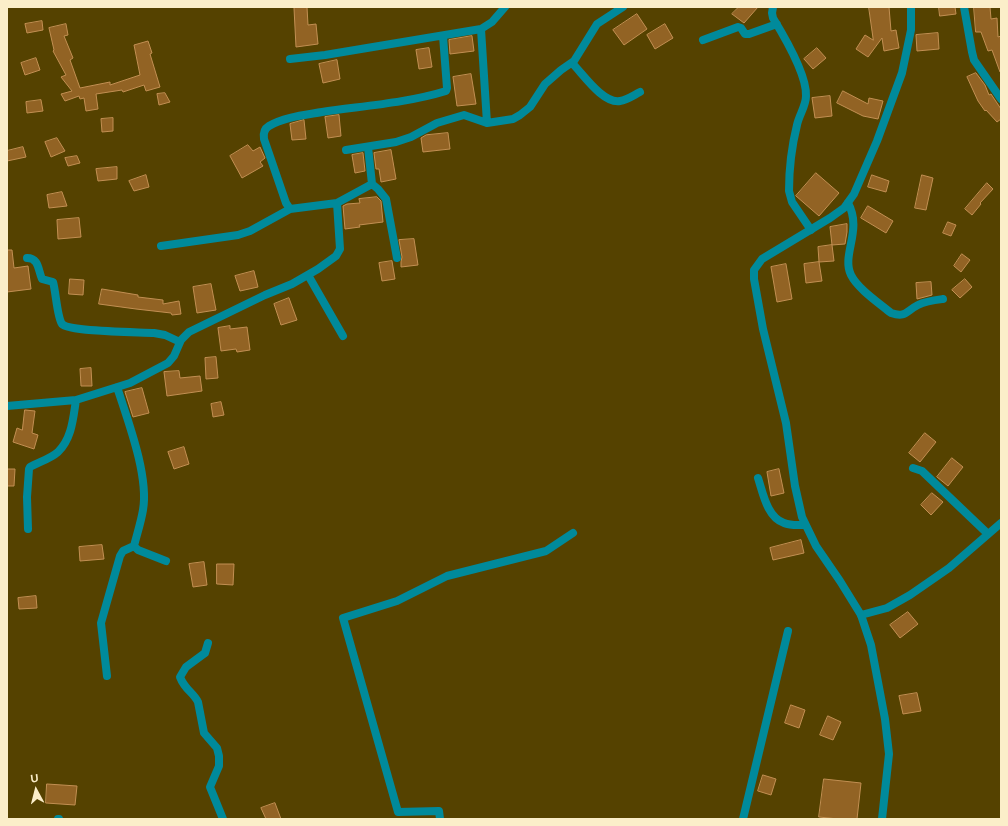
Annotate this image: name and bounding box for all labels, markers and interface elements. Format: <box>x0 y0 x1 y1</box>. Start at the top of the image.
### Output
north arrow <box>16 770 56 810</box>
text: U <box>30 772 39 785</box>

